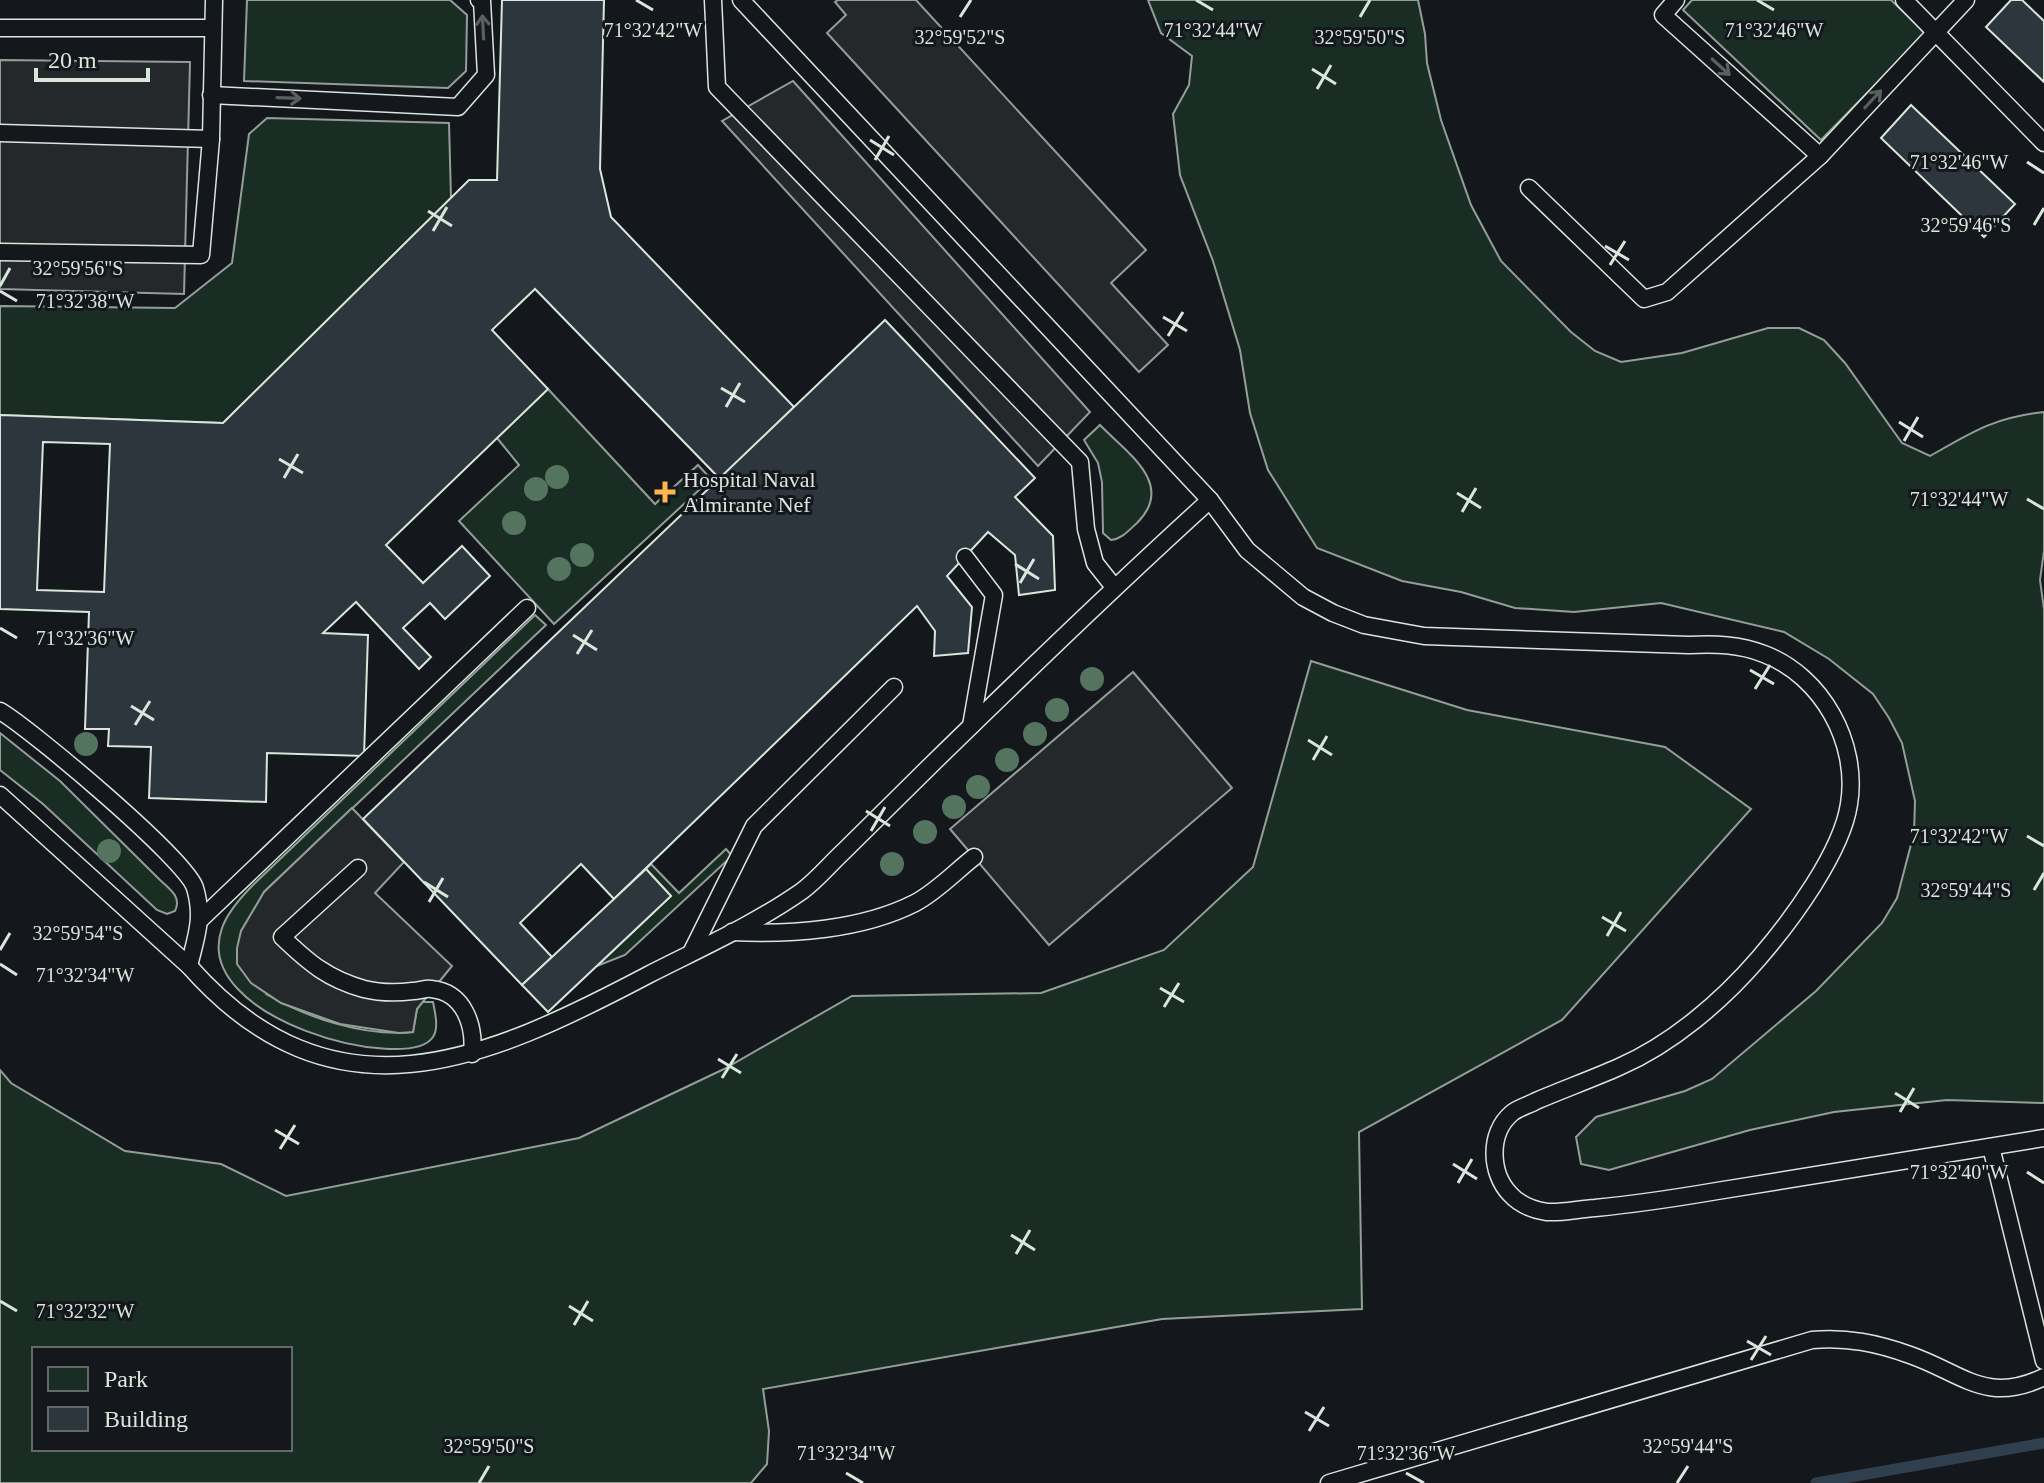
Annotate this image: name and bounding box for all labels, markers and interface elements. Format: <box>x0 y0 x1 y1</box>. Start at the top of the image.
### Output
one-way arrow <box>476 14 491 40</box>
text: 71°32'42"W <box>604 19 702 41</box>
text: 71°32'44"W <box>1164 19 1262 41</box>
text: 71°32'46"W <box>1725 19 1823 41</box>
text: 32°59'52"S <box>915 26 1005 48</box>
text: 32°59'50"S <box>1315 26 1405 48</box>
scale bar <box>36 32 148 82</box>
text: 20 m <box>48 47 97 73</box>
one-way arrow <box>1711 58 1731 76</box>
one-way arrow <box>1864 89 1882 109</box>
one-way arrow <box>275 90 302 105</box>
text: 71°32'46"W <box>1910 151 2008 173</box>
text: 32°59'46"S <box>1921 214 2011 236</box>
text: 32°59'56"S <box>33 257 123 279</box>
text: 71°32'38"W <box>36 290 134 312</box>
place label: Hospital Naval Almirante Nef <box>683 467 816 517</box>
marker: Hospital Naval Almirante Nef <box>654 481 676 503</box>
text: 71°32'44"W <box>1910 488 2008 510</box>
text: 71°32'36"W <box>36 627 134 649</box>
text: 71°32'42"W <box>1910 825 2008 847</box>
text: 32°59'44"S <box>1921 879 2011 901</box>
text: 32°59'54"S <box>33 922 123 944</box>
text: 71°32'34"W <box>36 964 134 986</box>
text: 71°32'40"W <box>1910 1161 2008 1183</box>
text: 71°32'32"W <box>36 1300 134 1322</box>
legend <box>32 1347 292 1451</box>
text: Park <box>104 1366 148 1392</box>
text: Building <box>104 1406 188 1432</box>
text: 32°59'50"S <box>444 1435 534 1457</box>
text: 32°59'44"S <box>1643 1435 1733 1457</box>
text: 71°32'34"W <box>797 1442 895 1464</box>
text: 71°32'36"W <box>1357 1442 1455 1464</box>

